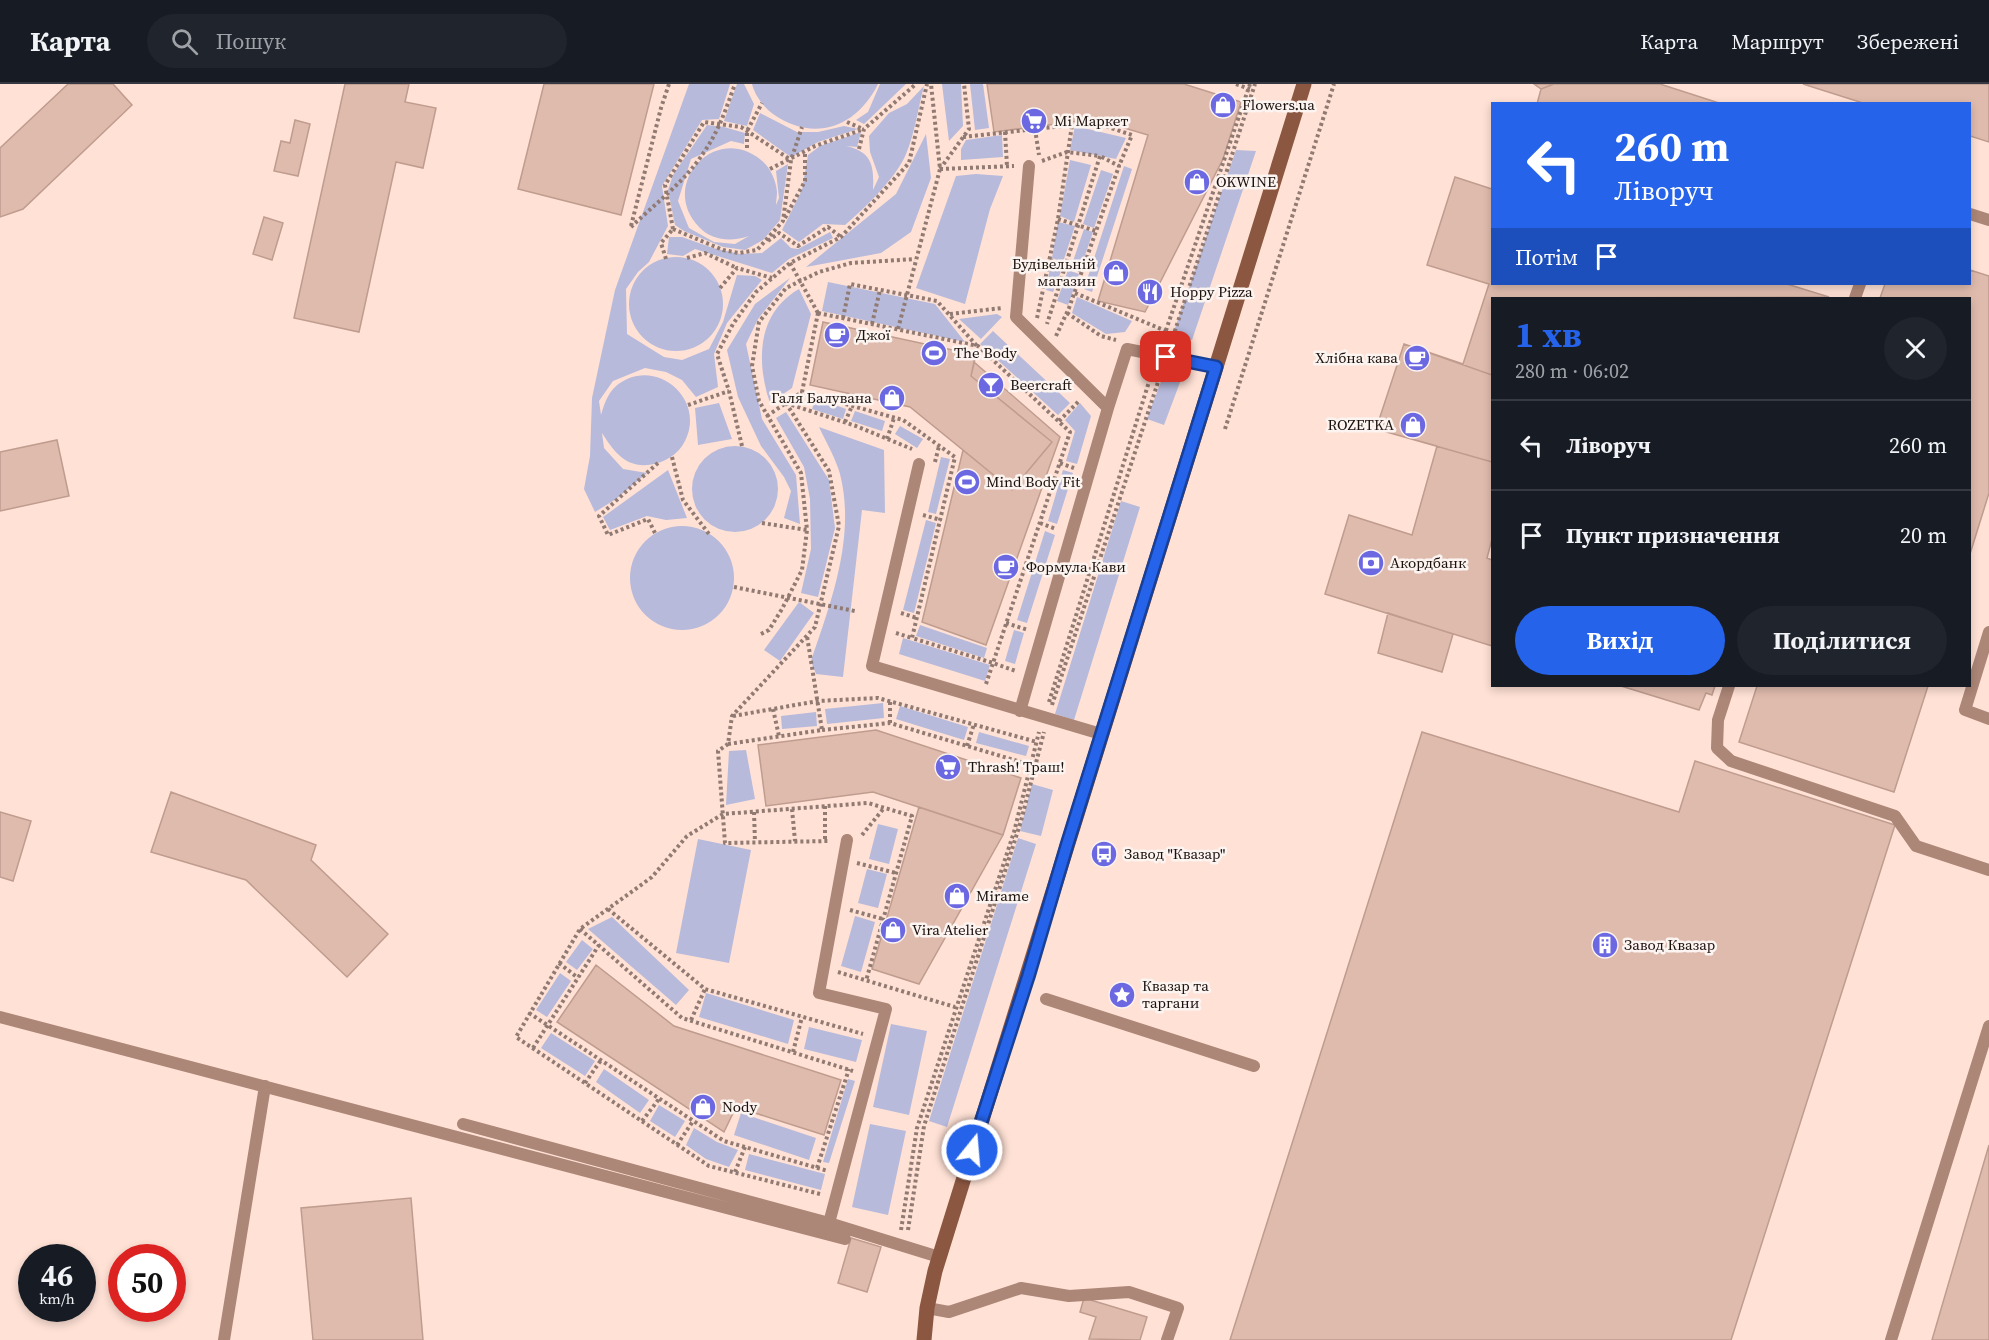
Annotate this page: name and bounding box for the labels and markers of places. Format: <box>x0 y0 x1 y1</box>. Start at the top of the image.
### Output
shop icon: Flowers.ua <box>1208 90 1238 120</box>
place label: Flowers.ua <box>1242 94 1315 115</box>
supermarket icon: Мі Маркет <box>1019 106 1049 136</box>
place label: Мі Маркет <box>1054 110 1128 131</box>
shop icon: OKWINE <box>1182 167 1212 197</box>
place label: OKWINE <box>1216 171 1276 192</box>
place label: Будівельній магазин <box>1012 253 1096 291</box>
shop icon: Будівельній магазин <box>1101 258 1131 288</box>
restaurant icon: Hoppy Pizza <box>1135 277 1165 307</box>
place label: Hoppy Pizza <box>1170 281 1253 302</box>
cafe icon: Джої <box>822 320 852 350</box>
place label: Джої <box>856 324 891 345</box>
pin <box>1140 331 1191 382</box>
sports icon: The Body <box>919 338 949 368</box>
place label: The Body <box>954 342 1017 363</box>
cafe icon: Хлібна кава <box>1402 343 1432 373</box>
place label: Хлібна кава <box>1315 347 1398 368</box>
bar icon: Beercraft <box>976 370 1006 400</box>
place label: Beercraft <box>1010 374 1072 395</box>
shop icon: Галя Балувана <box>877 383 907 413</box>
place label: Галя Балувана <box>771 387 872 408</box>
shop icon: ROZETKA <box>1398 410 1428 440</box>
place label: ROZETKA <box>1327 414 1394 435</box>
sports icon: Mind Body Fit <box>952 467 982 497</box>
place label: Mind Body Fit <box>986 471 1080 492</box>
bank icon: Акордбанк <box>1356 548 1386 578</box>
cafe icon: Формула Кави <box>991 552 1021 582</box>
place label: Акордбанк <box>1390 552 1467 573</box>
place label: Формула Кави <box>1026 556 1126 577</box>
supermarket icon: Thrash! Траш! <box>933 752 963 782</box>
place label: Thrash! Траш! <box>968 756 1065 777</box>
bus stop icon: Завод "Квазар" <box>1089 839 1119 869</box>
place label: Завод "Квазар" <box>1124 843 1225 864</box>
shop icon: Mirame <box>942 881 972 911</box>
place label: Mirame <box>976 885 1029 906</box>
shop icon: Vira Atelier <box>878 915 908 945</box>
place label: Vira Atelier <box>912 919 989 940</box>
building icon: Завод Квазар <box>1590 930 1620 960</box>
place label: Завод Квазар <box>1624 934 1715 955</box>
place label: Квазар та таргани <box>1142 975 1209 1013</box>
place icon: Квазар та таргани <box>1107 980 1137 1010</box>
shop icon: Nody <box>688 1092 718 1122</box>
place label: Nody <box>722 1096 757 1117</box>

